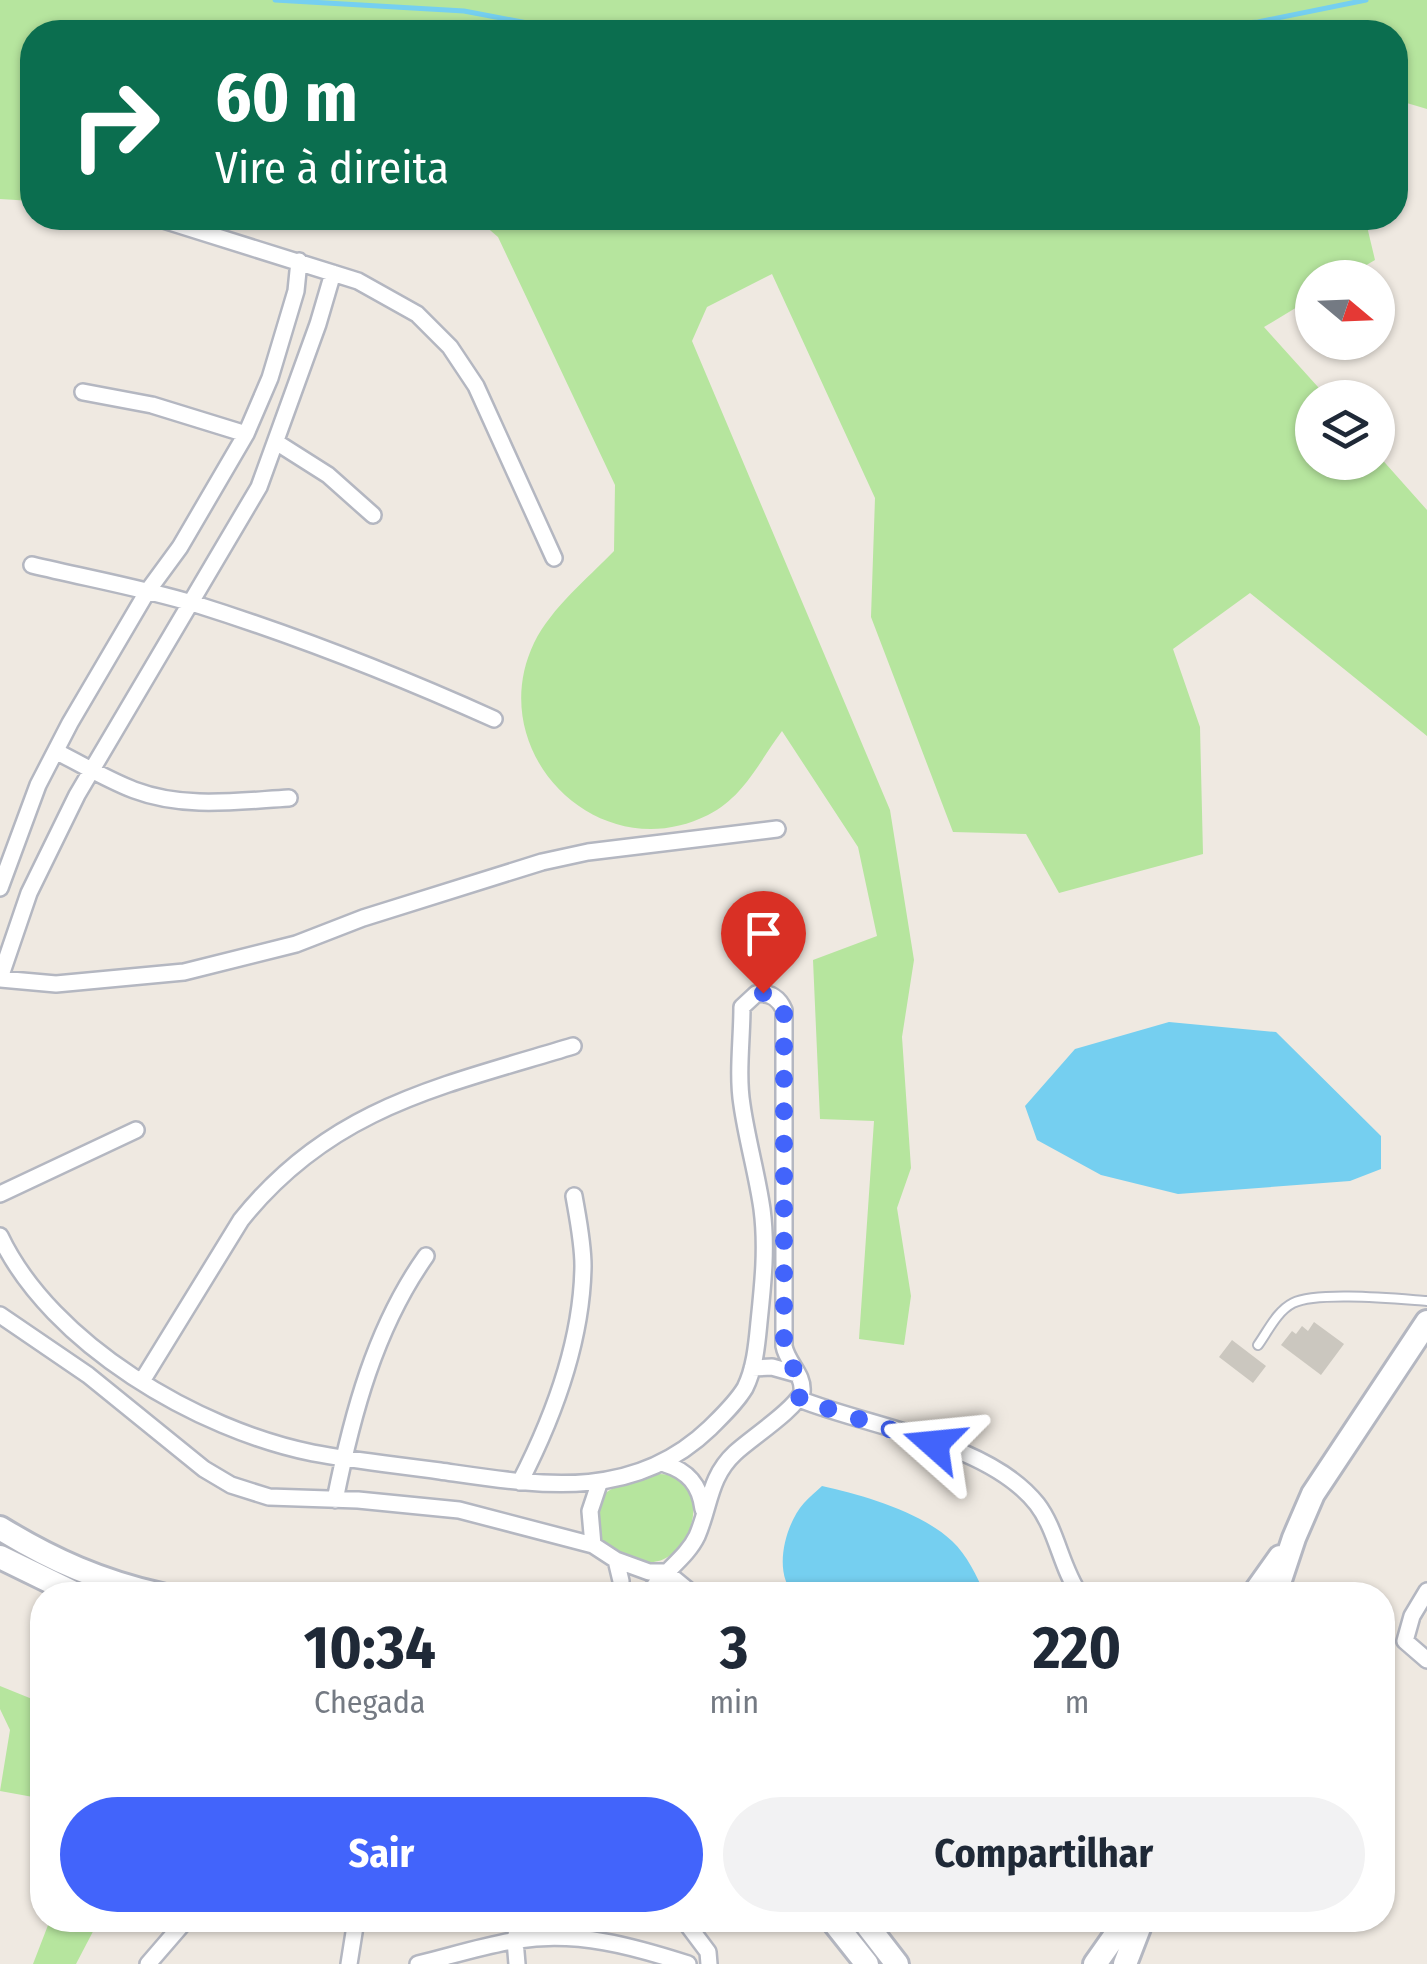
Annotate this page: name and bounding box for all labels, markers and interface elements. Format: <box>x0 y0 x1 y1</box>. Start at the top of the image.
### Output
text: 60 m <box>215 56 358 140</box>
icon: right <box>50 60 180 190</box>
text: Vire à direita <box>215 141 449 195</box>
north arrow <box>1295 260 1395 360</box>
map controls <box>1295 260 1395 480</box>
button: layers <box>1295 380 1395 480</box>
pin <box>721 891 806 994</box>
icon: arrive <box>736 906 791 961</box>
position arrow <box>882 1392 986 1496</box>
text: 10:34 <box>304 1612 436 1684</box>
text: 3 <box>720 1612 748 1684</box>
text: 220 <box>1033 1612 1121 1684</box>
text: Chegada <box>314 1683 426 1721</box>
text: min <box>710 1683 759 1721</box>
text: m <box>1065 1683 1089 1721</box>
button: Sair <box>60 1797 703 1912</box>
button: Compartilhar <box>723 1797 1365 1912</box>

